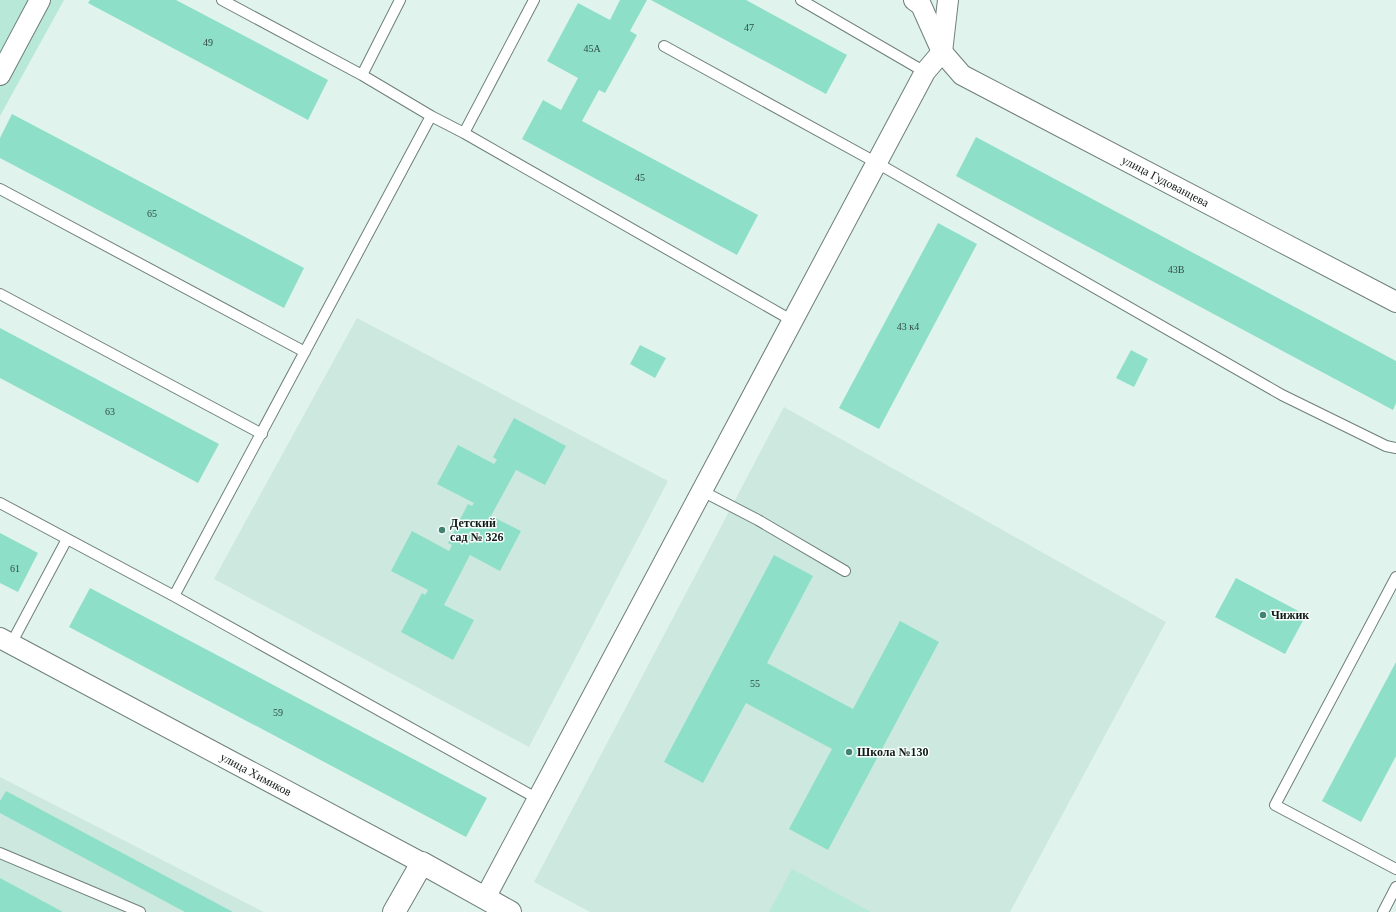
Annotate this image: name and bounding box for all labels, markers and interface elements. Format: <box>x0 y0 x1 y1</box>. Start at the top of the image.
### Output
house number: 47 <box>744 22 754 33</box>
house number: 49 <box>203 37 213 48</box>
house number: 45А <box>583 43 601 54</box>
street label: улица Гудованцева <box>1119 153 1212 210</box>
house number: 45 <box>635 172 645 183</box>
house number: 65 <box>147 208 157 219</box>
house number: 43В <box>1168 264 1185 275</box>
house number: 43 к4 <box>897 321 919 332</box>
house number: 63 <box>105 406 115 417</box>
place label: Детский сад № 326 <box>450 516 504 544</box>
marker: Детский сад № 326 <box>437 525 447 535</box>
house number: 61 <box>10 563 20 574</box>
place label: Чижик <box>1271 608 1309 622</box>
marker: Чижик <box>1258 610 1268 620</box>
house number: 55 <box>750 678 760 689</box>
house number: 59 <box>273 707 283 718</box>
place label: Школа №130 <box>857 745 929 759</box>
marker: Школа №130 <box>844 747 854 757</box>
street label: улица Химиков <box>218 750 294 799</box>

